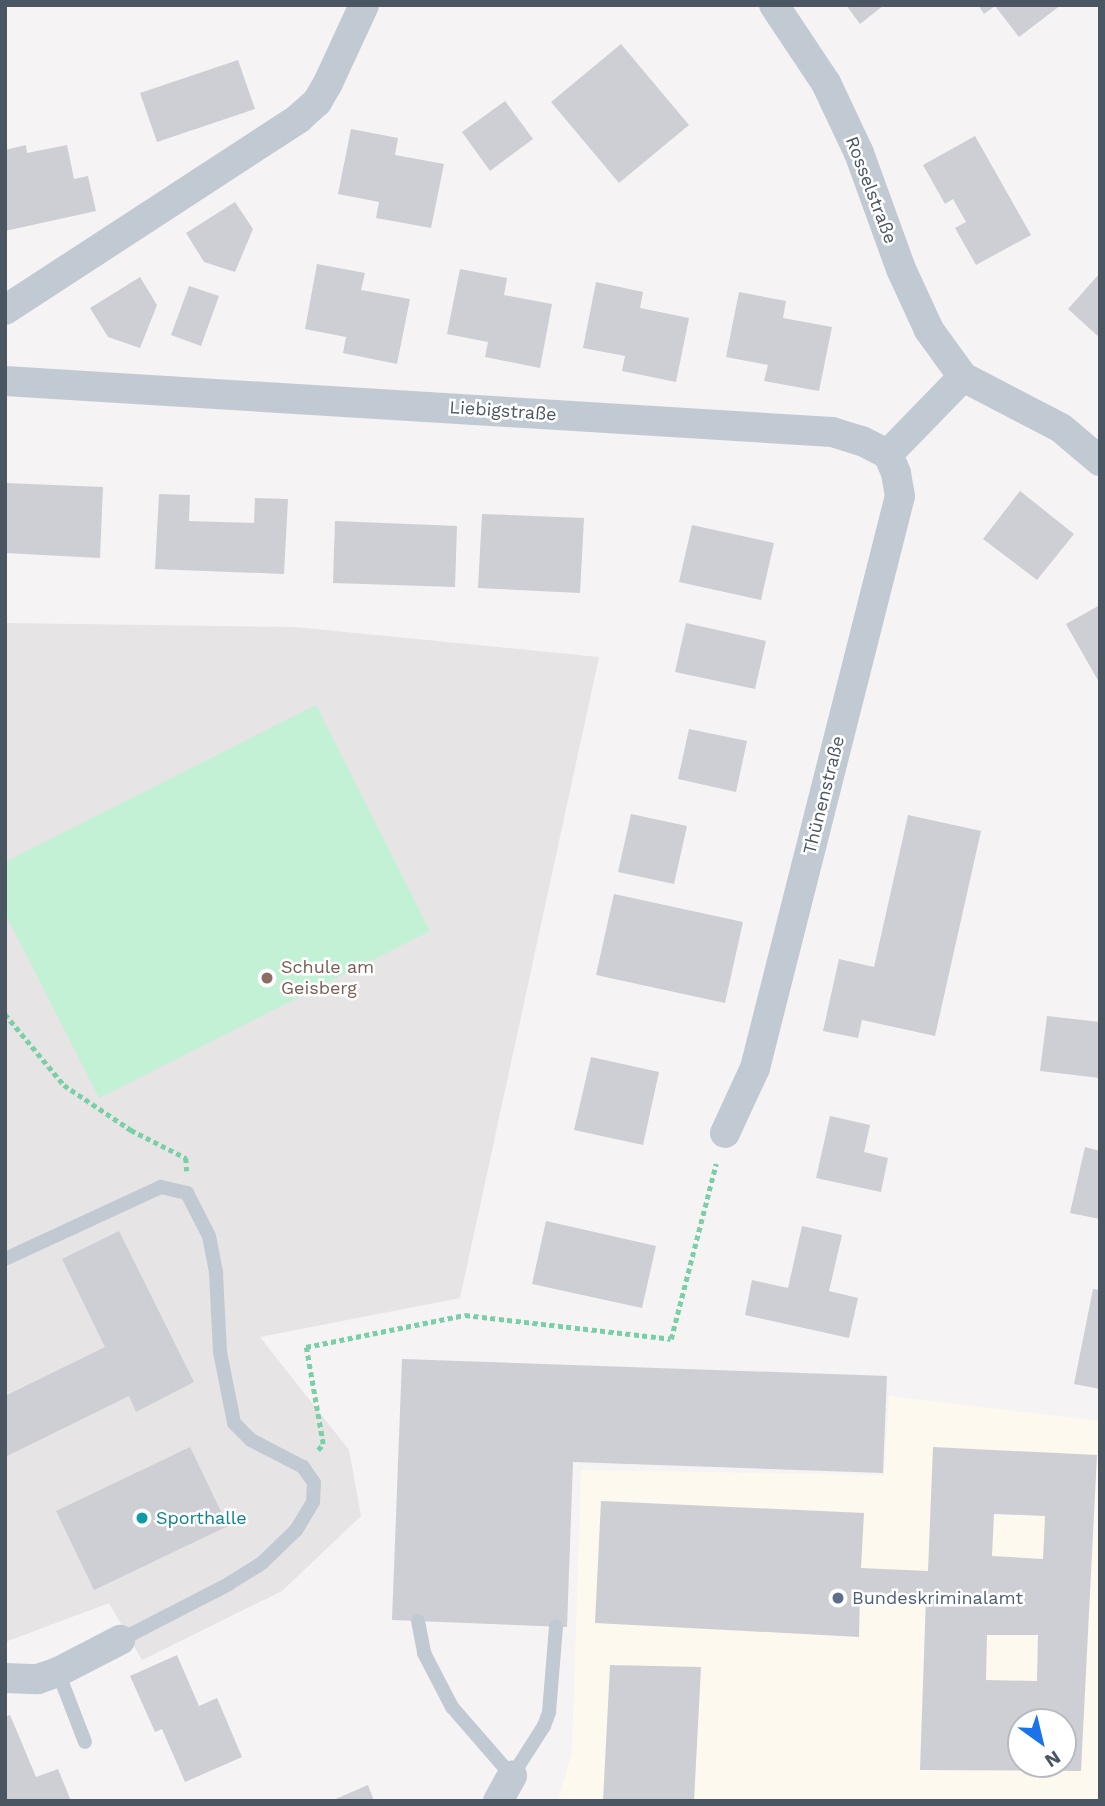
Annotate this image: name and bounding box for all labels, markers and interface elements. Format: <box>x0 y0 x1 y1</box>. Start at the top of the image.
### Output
street label: Rosselstraße <box>841 133 901 247</box>
street label: Liebigstraße <box>449 396 557 426</box>
street label: Thünenstraße <box>799 734 849 856</box>
place label: Schule am Geisberg <box>281 957 374 1000</box>
marker: Schule am Geisberg <box>259 970 275 986</box>
place label: Sporthalle <box>156 1507 247 1529</box>
marker: Sporthalle <box>134 1510 150 1526</box>
place label: Bundeskriminalamt <box>852 1587 1023 1609</box>
marker: Bundeskriminalamt <box>830 1590 846 1606</box>
north arrow <box>1007 1708 1077 1778</box>
text: N <box>1041 1746 1065 1773</box>

